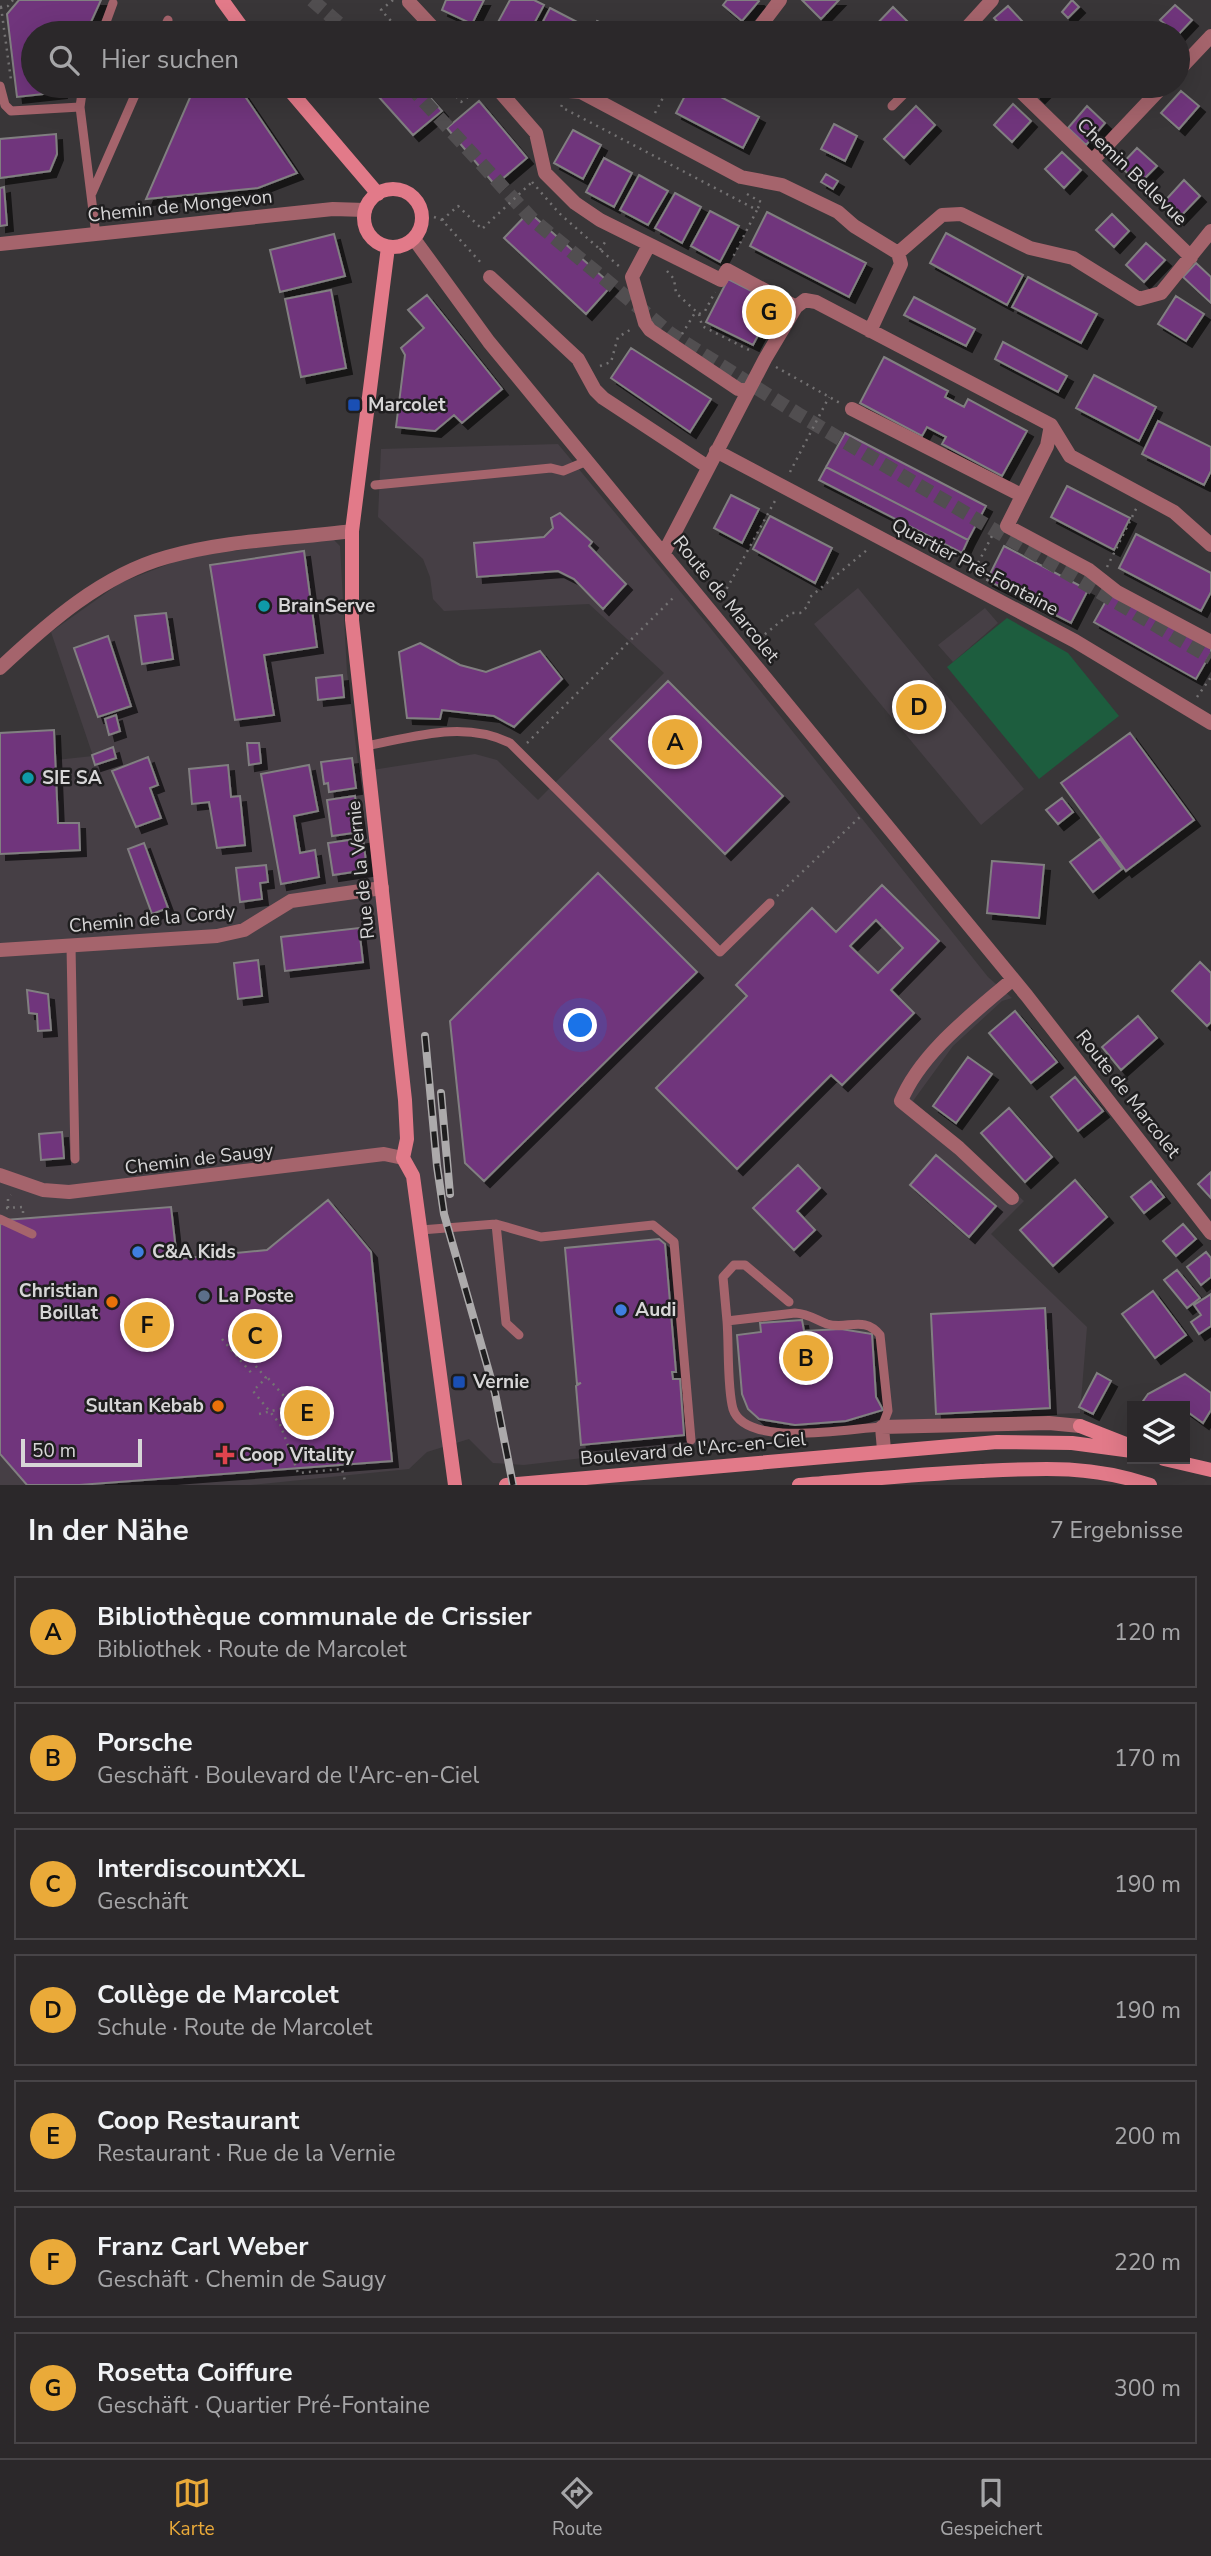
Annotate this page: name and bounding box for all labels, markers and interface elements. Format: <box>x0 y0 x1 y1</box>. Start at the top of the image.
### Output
search box <box>21 21 1190 98</box>
icon: search <box>45 41 83 79</box>
text: Hier suchen <box>101 42 239 77</box>
street label: Chemin Bellevue <box>1071 112 1193 232</box>
street label: Chemin de Mongevon <box>86 183 274 229</box>
pin: G <box>746 286 792 338</box>
place label: Marcolet <box>368 392 446 418</box>
marker: Marcolet <box>346 397 362 413</box>
street label: Quartier Pré-Fontaine <box>887 512 1063 622</box>
street label: Route de Marcolet <box>667 530 785 668</box>
place label: BrainServe <box>278 593 375 619</box>
marker: BrainServe <box>256 598 272 614</box>
pin: D <box>896 681 942 733</box>
pin: A <box>652 716 698 768</box>
place label: SIE SA <box>42 765 103 791</box>
marker: SIE SA <box>20 770 36 786</box>
street label: Rue de la Vernie <box>341 799 381 941</box>
street label: Chemin de la Cordy <box>68 899 236 939</box>
your location <box>563 1008 597 1042</box>
street label: Route de Marcolet <box>1070 1025 1186 1164</box>
street label: Chemin de Saugy <box>123 1137 275 1181</box>
place label: C&A Kids <box>152 1239 236 1265</box>
marker: C&A Kids <box>130 1244 146 1260</box>
place label: Christian Boillat <box>19 1278 99 1326</box>
place label: La Poste <box>218 1283 294 1309</box>
marker: La Poste <box>196 1288 212 1304</box>
marker: Christian Boillat <box>104 1294 120 1310</box>
place label: Audi <box>635 1297 676 1323</box>
pin: F <box>124 1299 170 1351</box>
marker: Audi <box>613 1302 629 1318</box>
pin: C <box>232 1310 278 1362</box>
pin: B <box>783 1332 829 1384</box>
place label: Vernie <box>472 1369 529 1395</box>
marker: Vernie <box>451 1374 467 1390</box>
pin: E <box>284 1387 330 1439</box>
place label: Sultan Kebab <box>85 1393 204 1419</box>
marker: Sultan Kebab <box>210 1398 226 1414</box>
map controls <box>1127 1401 1190 1464</box>
button: layers <box>1127 1401 1190 1464</box>
street label: Boulevard de l'Arc-en-Ciel <box>579 1426 807 1472</box>
scale bar <box>21 1436 142 1468</box>
text: 50 m <box>32 1438 76 1464</box>
place label: Coop Vitality <box>239 1442 355 1468</box>
marker: Coop Vitality <box>217 1447 233 1463</box>
text: In der Nähe <box>28 1510 189 1551</box>
text: 7 Ergebnisse <box>1050 1515 1183 1546</box>
text: Bibliothèque communale de Crissier <box>97 1599 532 1634</box>
text: A <box>44 1617 62 1648</box>
text: 120 m <box>1114 1617 1181 1648</box>
text: Bibliothek · Route de Marcolet <box>97 1634 407 1665</box>
text: Porsche <box>97 1725 193 1760</box>
text: B <box>45 1743 61 1774</box>
text: 170 m <box>1114 1743 1181 1774</box>
text: Geschäft · Boulevard de l'Arc-en-Ciel <box>97 1760 479 1791</box>
text: InterdiscountXXL <box>97 1851 305 1886</box>
text: C <box>45 1869 61 1900</box>
text: 190 m <box>1114 1869 1181 1900</box>
text: Geschäft <box>97 1886 188 1917</box>
text: Collège de Marcolet <box>97 1977 339 2012</box>
text: D <box>44 1995 62 2026</box>
text: 190 m <box>1114 1995 1181 2026</box>
text: Schule · Route de Marcolet <box>97 2012 372 2043</box>
text: Coop Restaurant <box>97 2103 299 2138</box>
text: E <box>46 2121 60 2152</box>
text: 200 m <box>1114 2121 1181 2152</box>
text: Restaurant · Rue de la Vernie <box>97 2138 395 2169</box>
text: Franz Carl Weber <box>97 2229 308 2264</box>
text: F <box>47 2247 59 2278</box>
text: 220 m <box>1114 2247 1181 2278</box>
text: Geschäft · Chemin de Saugy <box>97 2264 386 2295</box>
text: Rosetta Coiffure <box>97 2355 293 2390</box>
text: G <box>45 2373 61 2404</box>
text: 300 m <box>1114 2373 1181 2404</box>
text: Geschäft · Quartier Pré-Fontaine <box>97 2390 430 2421</box>
tab: Karte <box>169 2474 215 2542</box>
tab: Route <box>552 2474 602 2542</box>
tab: Gespeichert <box>940 2474 1042 2542</box>

